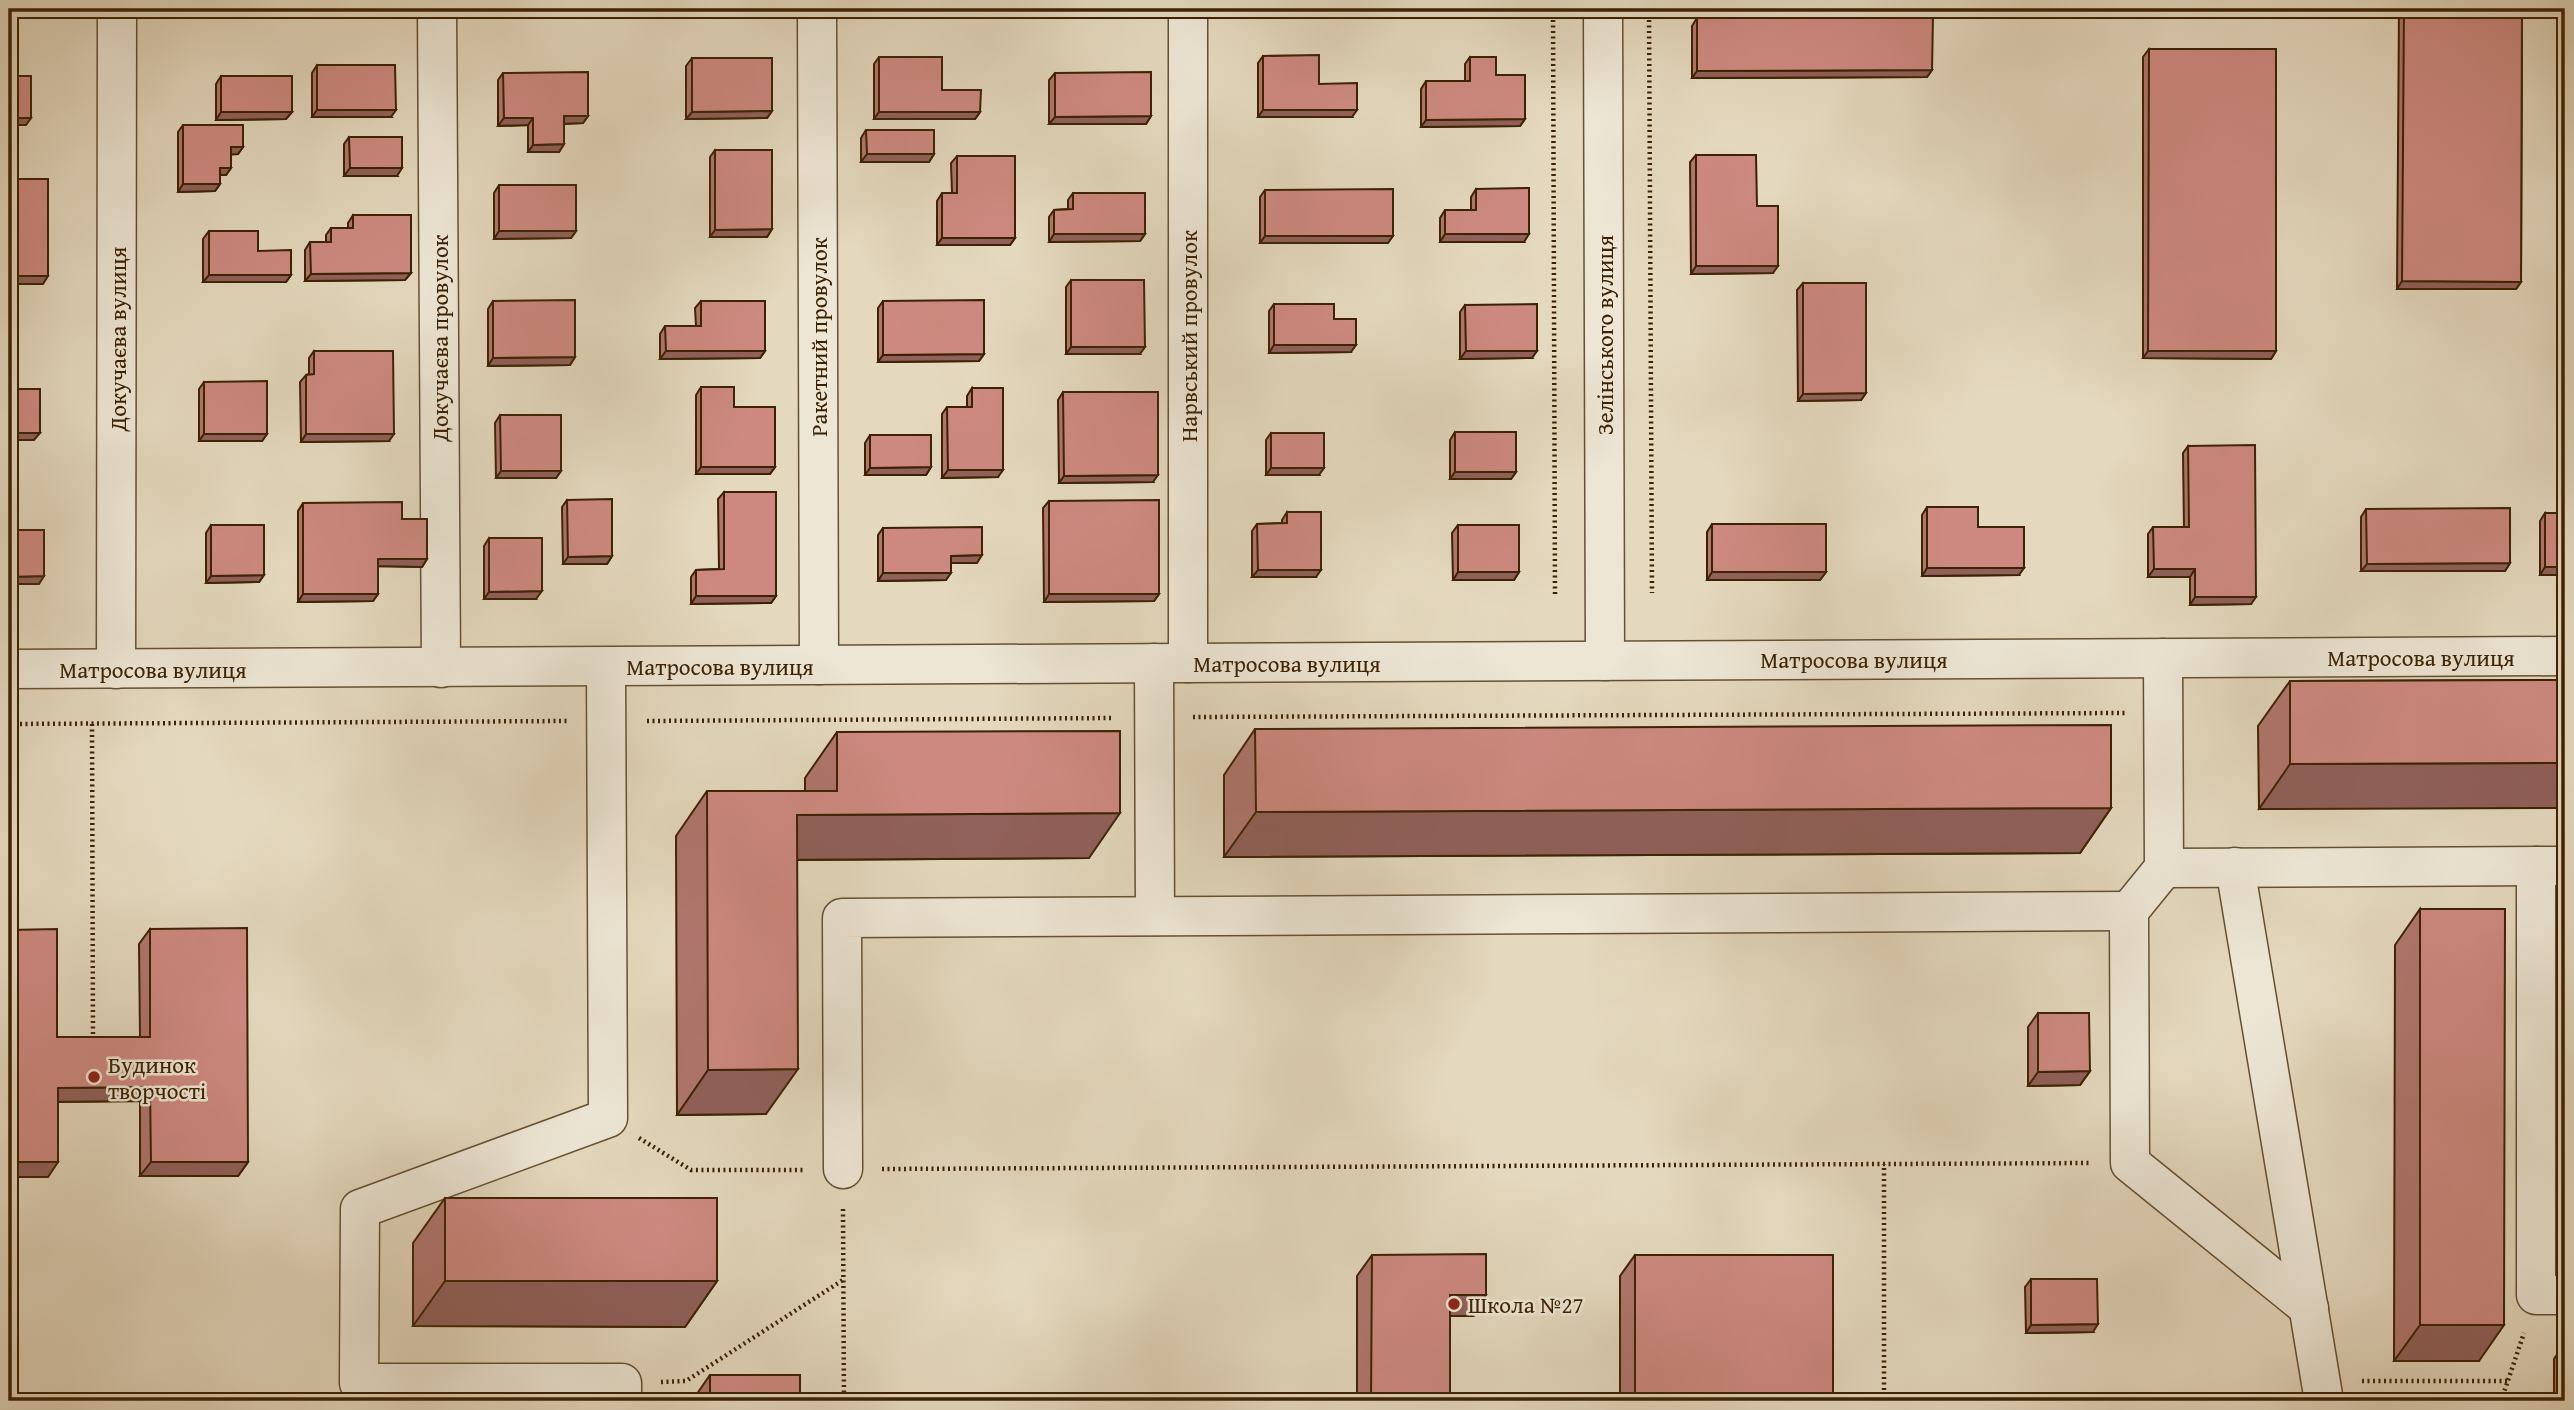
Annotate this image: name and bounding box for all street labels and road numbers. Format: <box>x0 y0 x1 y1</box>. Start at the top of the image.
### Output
street label: Нарвський провулок <box>1172 230 1205 442</box>
street label: Докучаєва провулок <box>423 234 456 443</box>
street label: Зелінського вулиця <box>1588 234 1621 435</box>
street label: Ракетний провулок <box>802 237 835 437</box>
street label: Докучаєва вулиця <box>101 246 134 432</box>
street label: Матросова вулиця <box>2327 641 2515 674</box>
street label: Матросова вулиця <box>1760 643 1948 676</box>
street label: Матросова вулиця <box>1193 647 1381 680</box>
street label: Матросова вулиця <box>626 650 814 683</box>
street label: Матросова вулиця <box>59 653 247 686</box>

